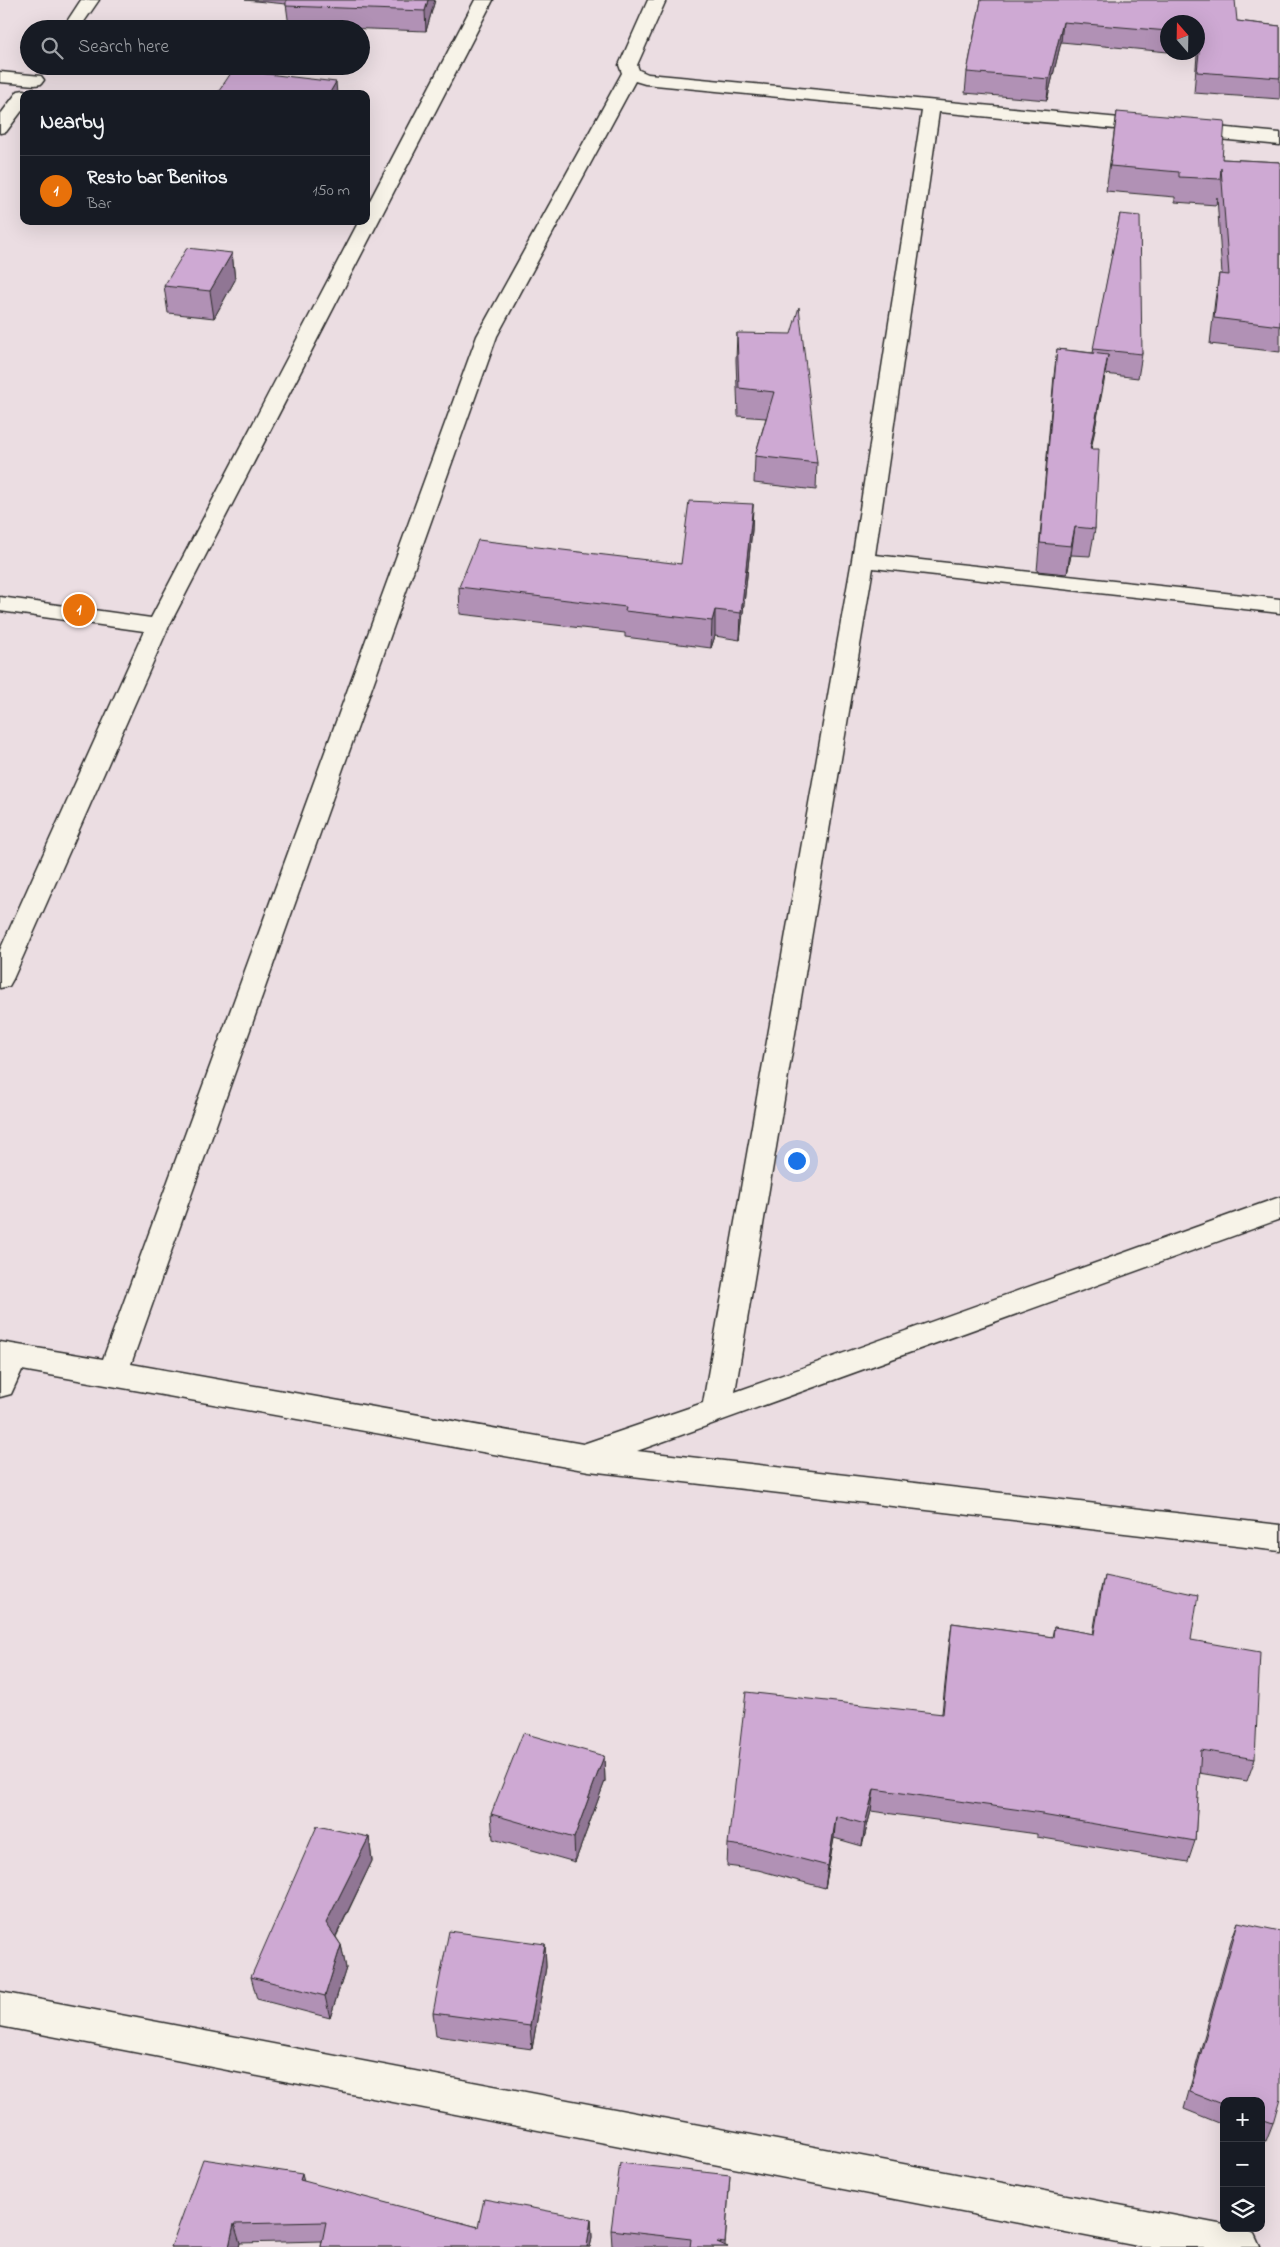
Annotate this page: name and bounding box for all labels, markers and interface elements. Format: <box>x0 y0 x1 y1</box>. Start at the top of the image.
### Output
north arrow <box>1160 15 1205 60</box>
search box <box>20 20 370 75</box>
icon: search <box>38 34 66 62</box>
text: Search here <box>78 34 169 61</box>
text: Nearby <box>40 108 104 138</box>
text: Resto bar Benitos <box>87 165 228 192</box>
text: 1 <box>53 179 59 203</box>
text: 150 m <box>312 179 350 203</box>
text: Bar <box>87 192 111 216</box>
pin: 1 <box>63 591 95 629</box>
your location <box>784 1148 810 1174</box>
map controls <box>1220 2097 1265 2232</box>
button: + <box>1220 2097 1265 2142</box>
button: − <box>1220 2142 1265 2187</box>
button: layers <box>1220 2187 1265 2232</box>

